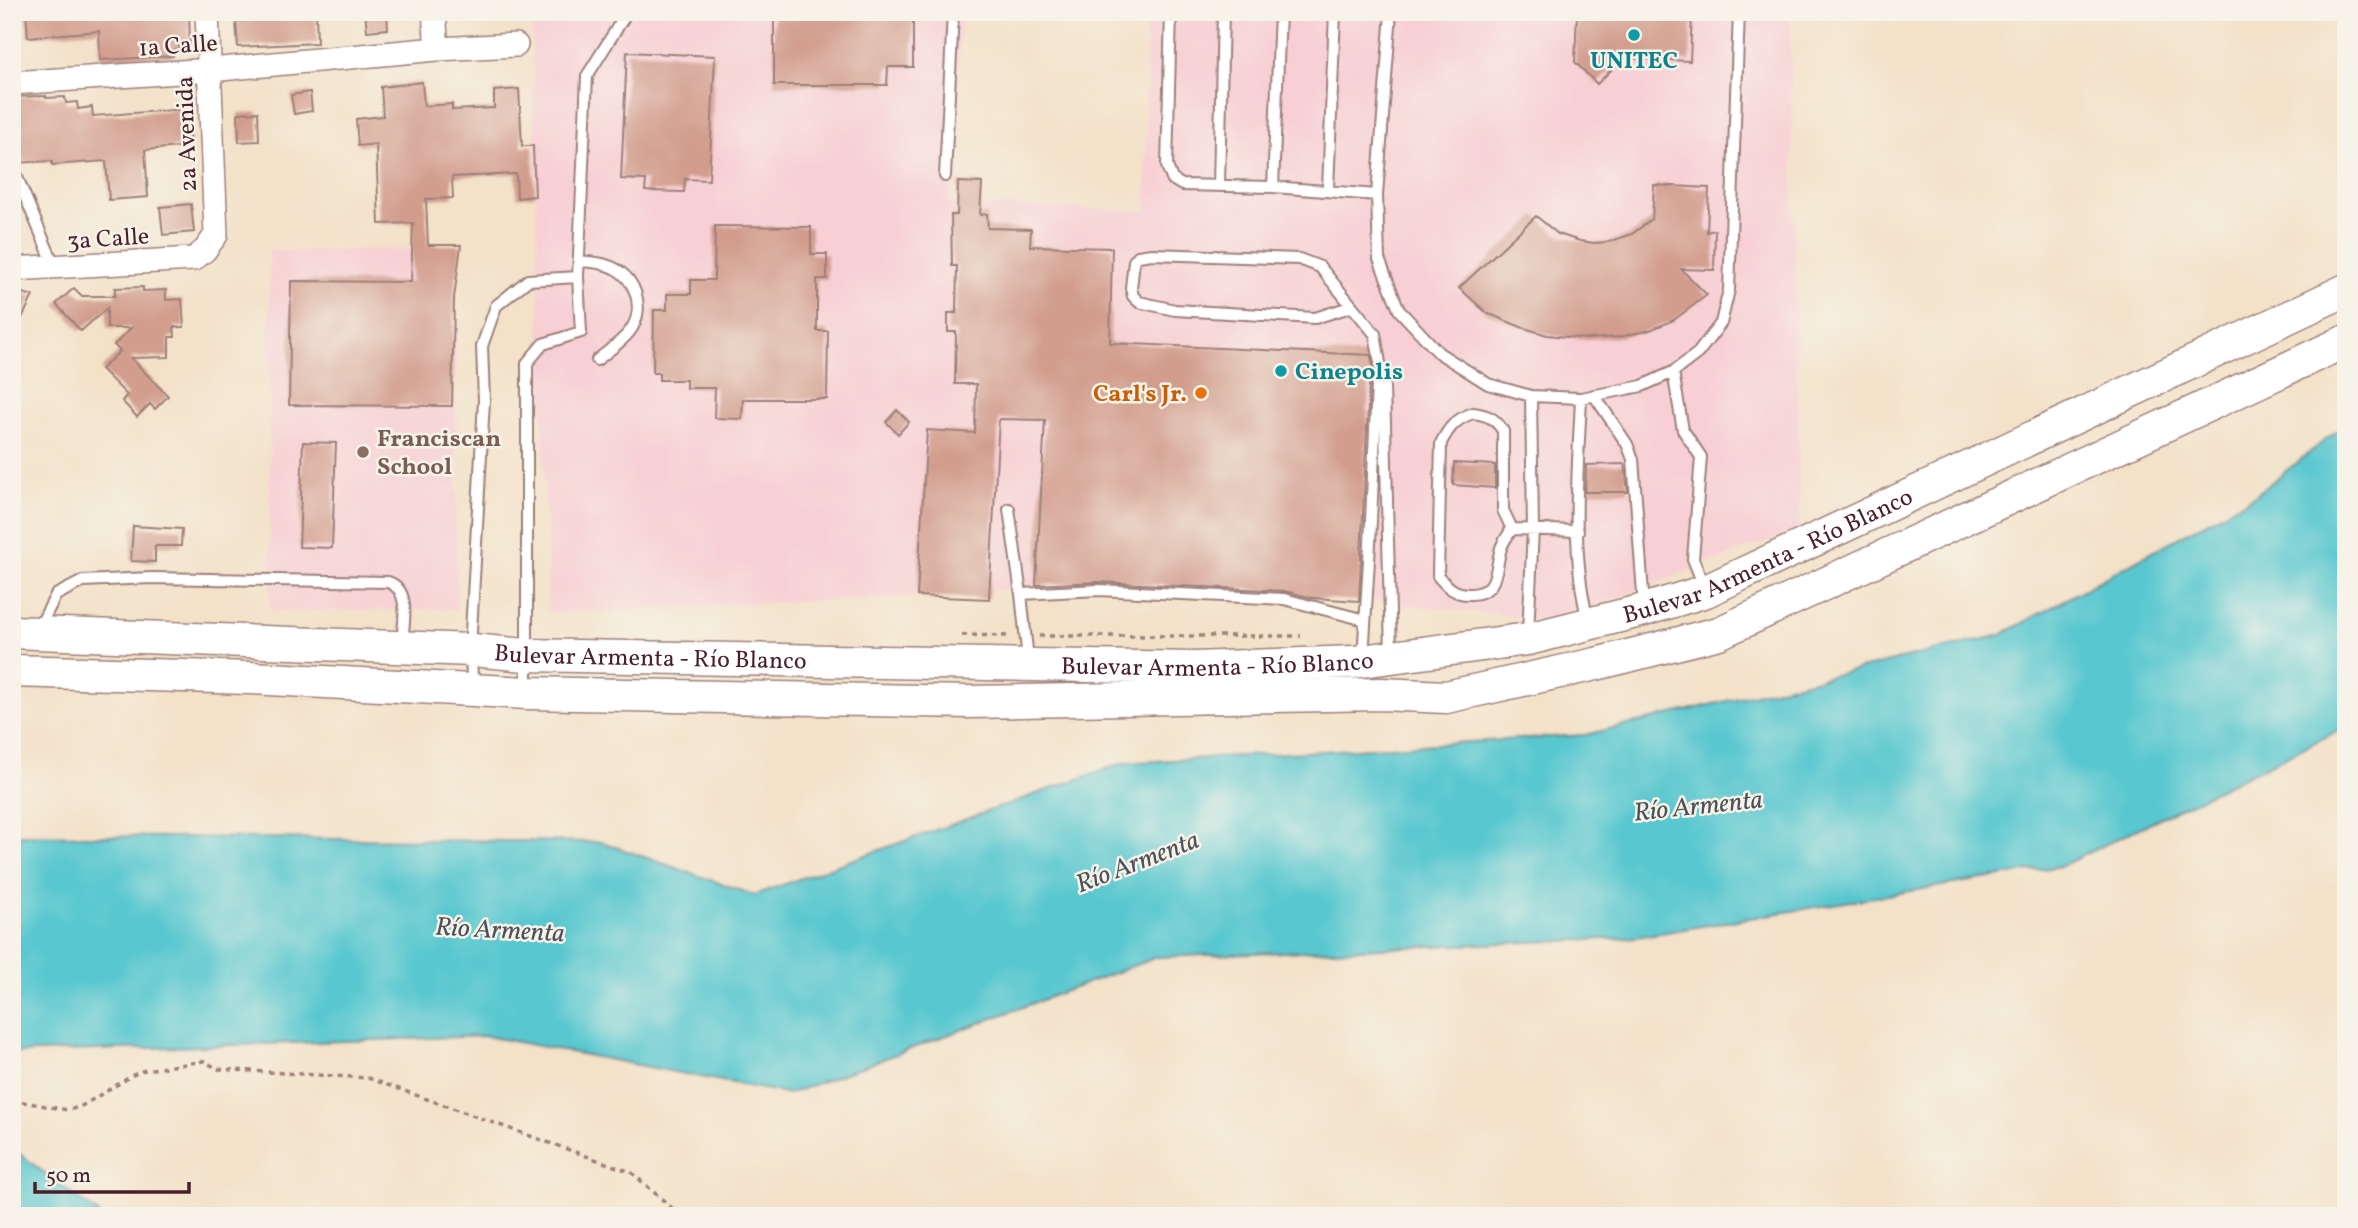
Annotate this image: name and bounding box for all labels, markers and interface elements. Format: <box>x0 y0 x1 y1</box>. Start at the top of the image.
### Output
street label: 1a Calle <box>137 27 219 67</box>
marker: UNITEC <box>1626 27 1642 43</box>
place label: UNITEC <box>1590 45 1678 79</box>
street label: 2a Avenida <box>169 75 207 192</box>
street label: 3a Calle <box>66 220 150 260</box>
place label: Cinepolis <box>1295 356 1403 390</box>
marker: Cinepolis <box>1273 363 1289 379</box>
place label: Carl's Jr. <box>1093 378 1187 412</box>
marker: Carl's Jr. <box>1193 385 1209 401</box>
place label: Franciscan School <box>377 423 501 485</box>
marker: Franciscan School <box>355 444 371 460</box>
street label: Bulevar Armenta - Río Blanco <box>1620 481 1919 634</box>
street label: Bulevar Armenta - Río Blanco <box>493 637 807 679</box>
street label: Bulevar Armenta - Río Blanco <box>1061 645 1376 687</box>
water label: Río Armenta <box>1632 782 1765 832</box>
water label: Río Armenta <box>1071 823 1205 903</box>
water label: Río Armenta <box>434 910 566 952</box>
scale bar <box>35 1151 189 1195</box>
text: 50 m <box>46 1162 91 1191</box>

